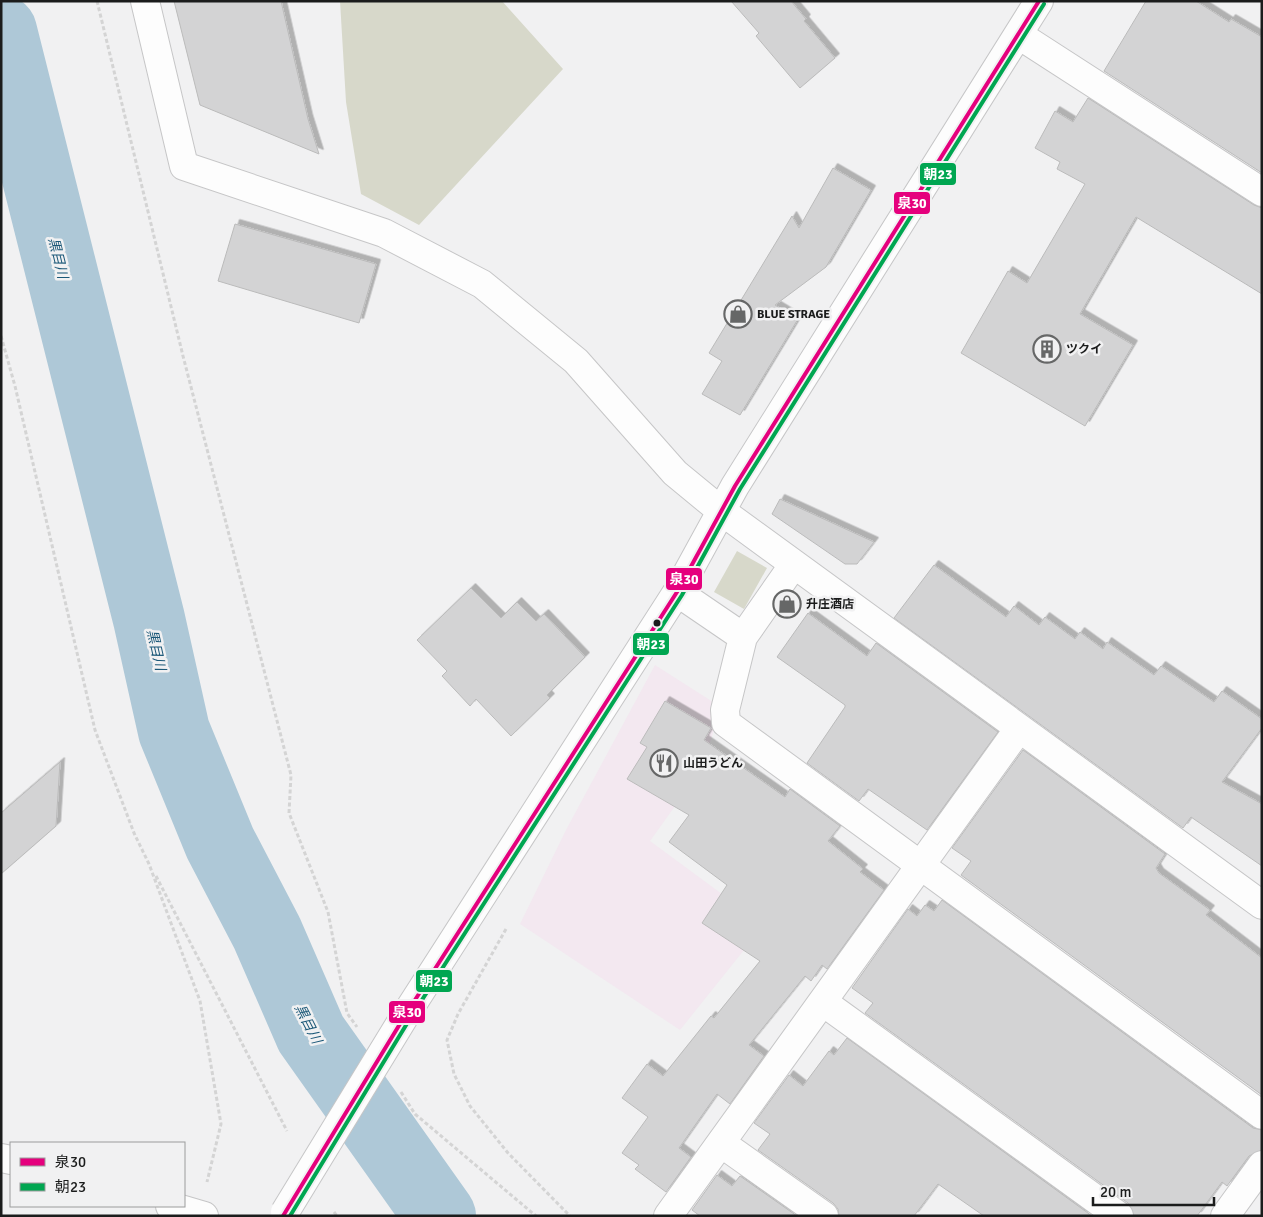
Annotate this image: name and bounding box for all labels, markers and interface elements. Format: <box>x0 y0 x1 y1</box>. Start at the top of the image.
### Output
line badge: 朝23 <box>919 162 957 186</box>
text: 朝23 <box>923 166 953 183</box>
line badge: 泉30 <box>893 191 931 215</box>
text: 泉30 <box>897 195 927 212</box>
water label: 黒目川 <box>45 236 72 282</box>
shop icon: BLUE STRAGE <box>723 299 753 329</box>
place label: BLUE STRAGE <box>757 307 830 322</box>
building icon: ツクイ <box>1032 334 1062 364</box>
place label: ツクイ <box>1066 342 1102 357</box>
line badge: 泉30 <box>665 567 703 591</box>
text: 泉30 <box>669 571 699 588</box>
shop icon: 升庄酒店 <box>772 589 802 619</box>
place label: 升庄酒店 <box>806 597 854 612</box>
unlabelled marker <box>652 618 662 628</box>
water label: 黒目川 <box>143 628 169 674</box>
line badge: 朝23 <box>632 632 670 656</box>
text: 朝23 <box>636 636 666 653</box>
restaurant icon: 山田うどん <box>649 748 679 778</box>
place label: 山田うどん <box>683 756 743 771</box>
line badge: 朝23 <box>415 969 453 993</box>
text: 朝23 <box>419 973 449 990</box>
line badge: 泉30 <box>388 1000 426 1024</box>
water label: 黒目川 <box>291 1001 326 1048</box>
text: 泉30 <box>392 1004 422 1021</box>
legend <box>10 1142 185 1207</box>
text: 泉30 <box>55 1153 86 1171</box>
scale bar <box>1093 1174 1214 1206</box>
text: 朝23 <box>55 1178 86 1196</box>
text: 20 m <box>1100 1183 1131 1201</box>

